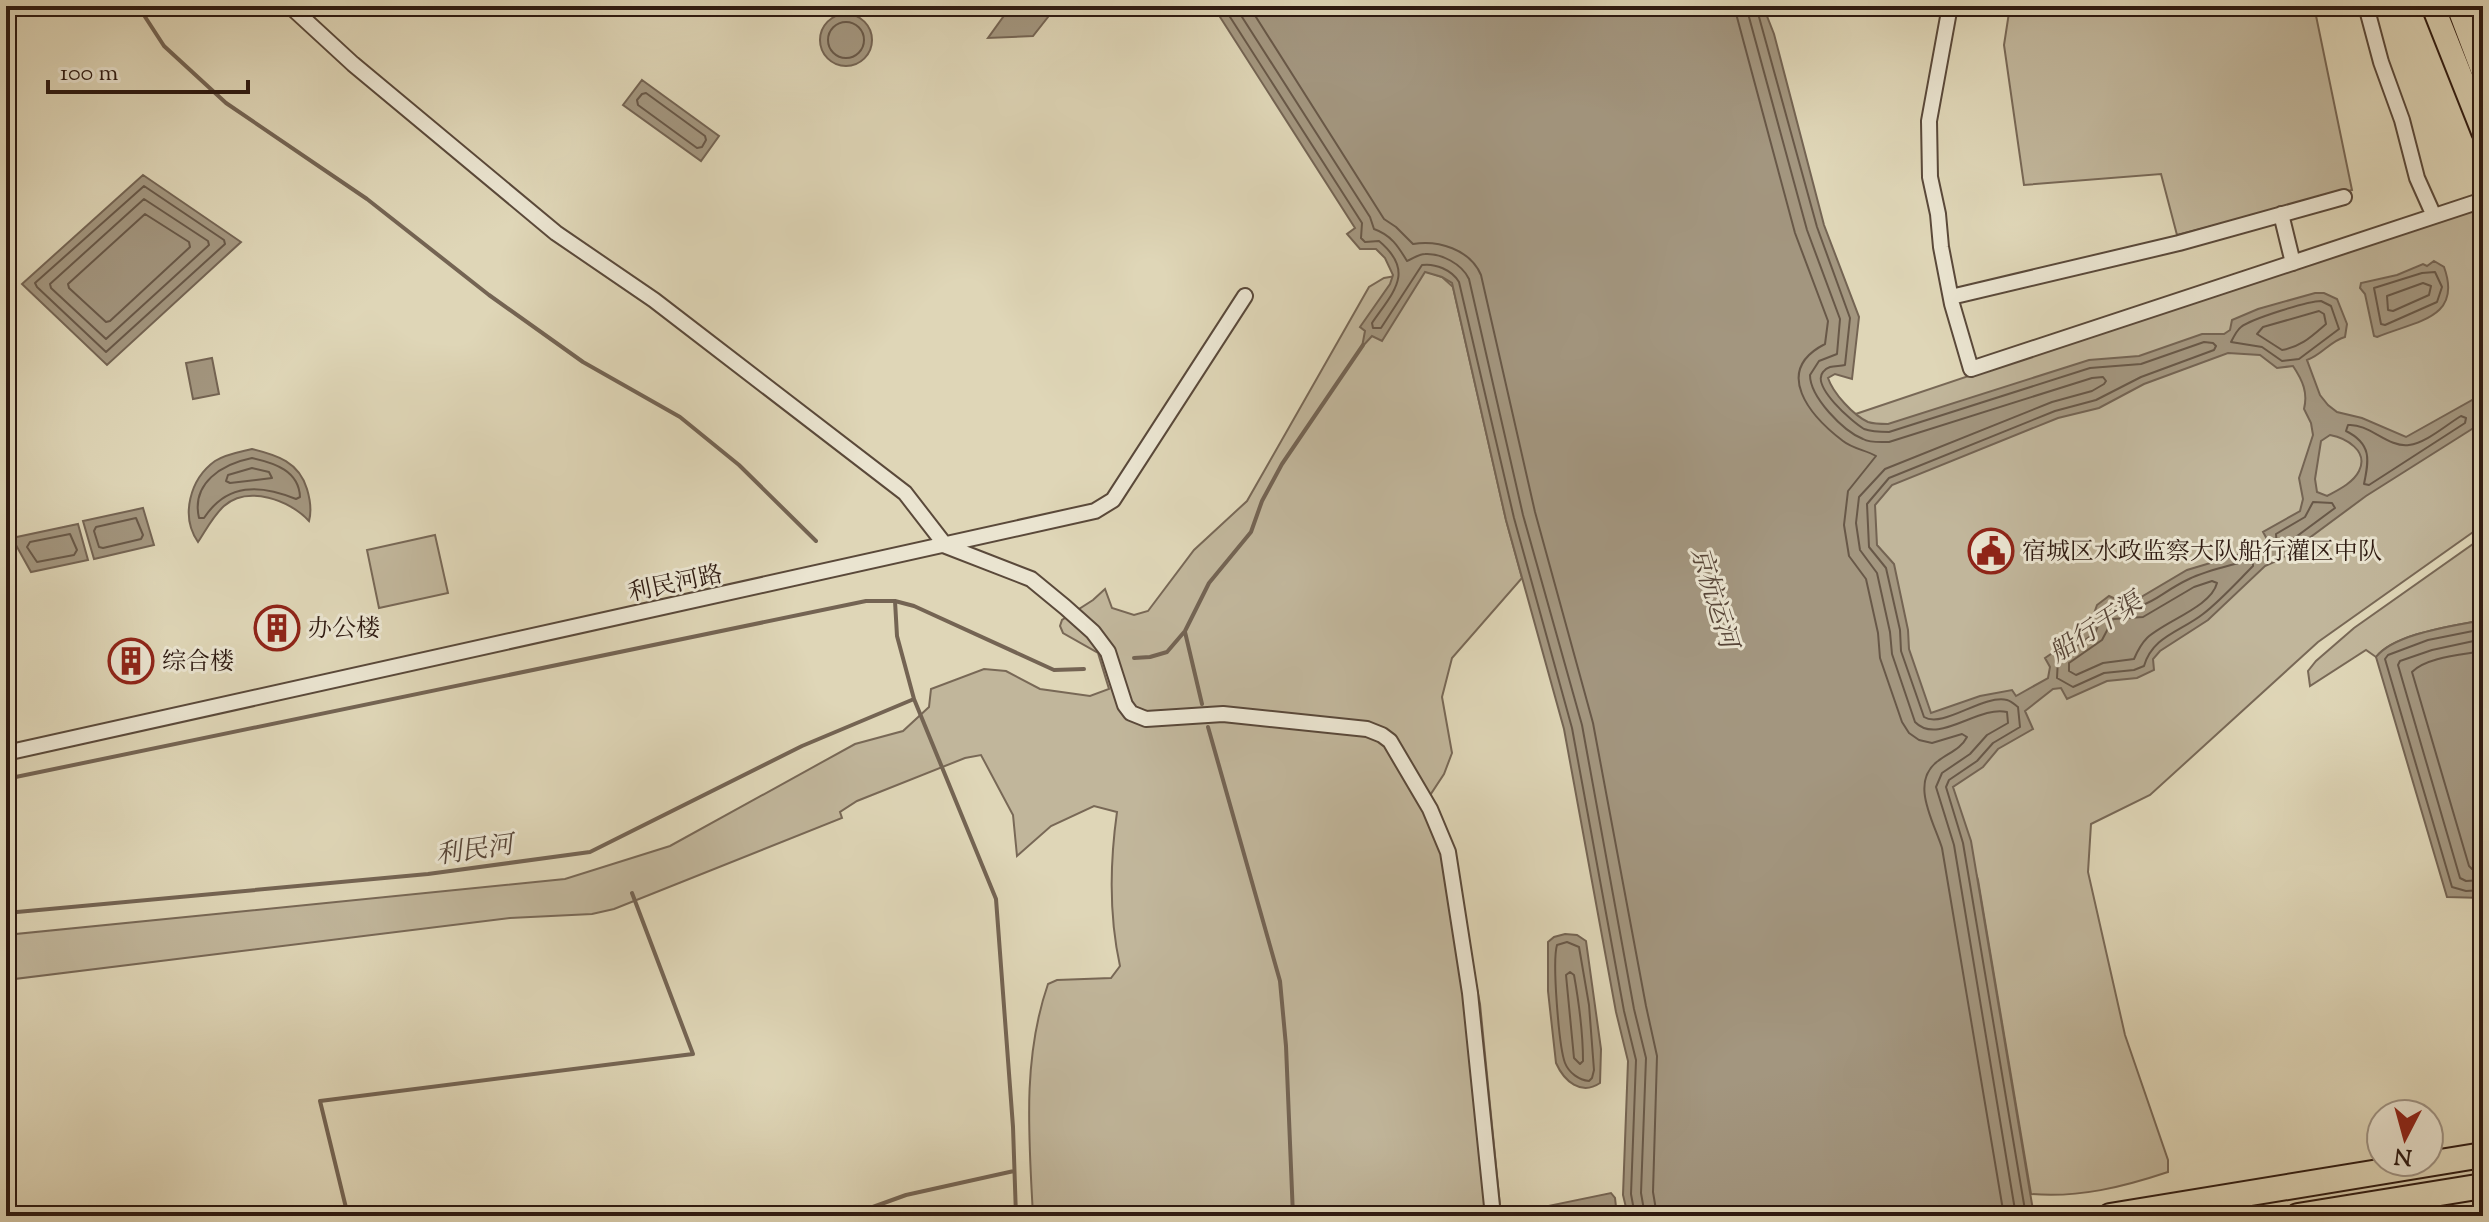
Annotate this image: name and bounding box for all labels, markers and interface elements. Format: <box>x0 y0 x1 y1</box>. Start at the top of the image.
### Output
scale bar <box>48 44 248 94</box>
text: 100 m <box>60 57 118 91</box>
public building icon: 宿城区水政监察大队船行灌区中队 <box>1967 527 2015 575</box>
place label: 宿城区水政监察大队船行灌区中队 <box>2022 536 2382 570</box>
water label: 京杭运河 <box>1680 543 1747 657</box>
street label: 利民河路 <box>625 558 726 612</box>
water label: 船行干渠 <box>2043 584 2153 673</box>
building icon: 办公楼 <box>253 604 301 652</box>
place label: 办公楼 <box>308 613 380 647</box>
building icon: 综合楼 <box>107 637 155 685</box>
place label: 综合楼 <box>162 646 234 680</box>
water label: 利民河 <box>433 827 519 875</box>
north arrow <box>2365 1098 2445 1178</box>
text: N <box>2392 1138 2414 1172</box>

